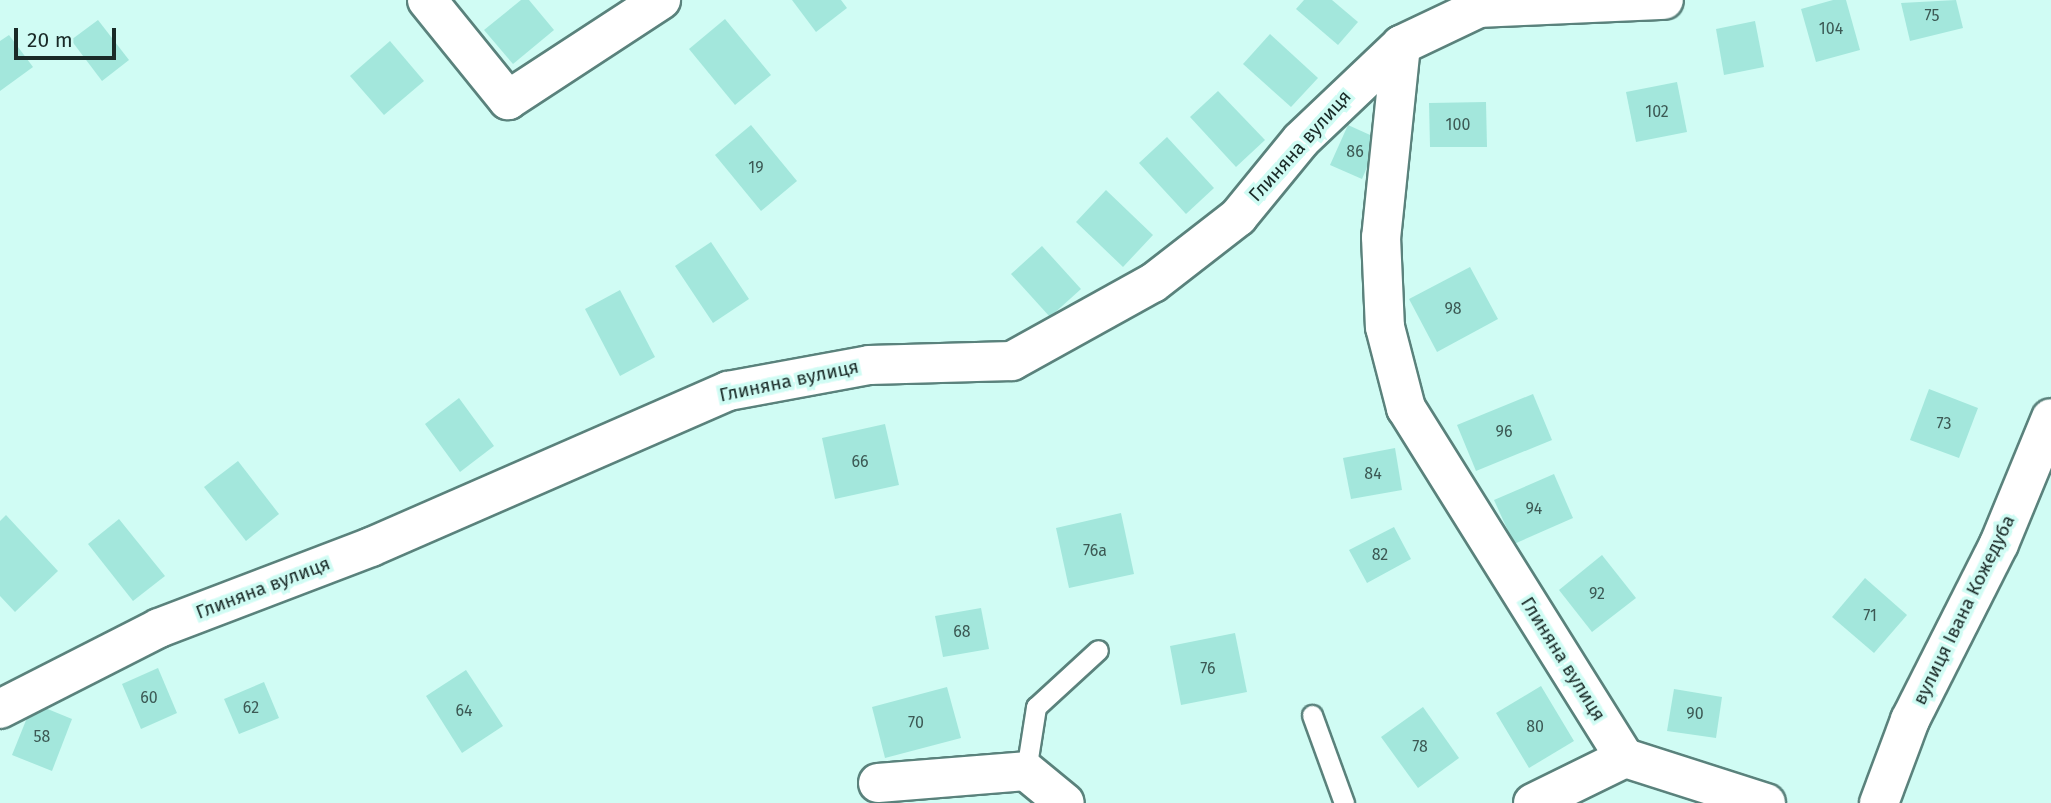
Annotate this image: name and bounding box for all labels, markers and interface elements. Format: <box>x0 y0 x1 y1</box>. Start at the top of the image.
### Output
house number: 75 <box>1925 6 1939 26</box>
scale bar <box>18 14 119 58</box>
house number: 104 <box>1819 19 1843 39</box>
text: 20 m <box>27 27 73 53</box>
street label: Глиняна вулиця <box>1244 86 1356 206</box>
house number: 102 <box>1645 102 1669 122</box>
house number: 100 <box>1446 115 1470 135</box>
house number: 86 <box>1346 142 1364 162</box>
house number: 19 <box>748 158 764 178</box>
house number: 98 <box>1444 299 1462 319</box>
street label: Глиняна вулиця <box>717 355 861 407</box>
house number: 73 <box>1937 414 1951 434</box>
house number: 96 <box>1496 422 1512 442</box>
house number: 66 <box>851 452 869 472</box>
house number: 84 <box>1364 464 1382 484</box>
house number: 94 <box>1526 499 1542 519</box>
street label: вулиця Івана Кожедуба <box>1908 511 2020 709</box>
house number: 76а <box>1083 541 1107 561</box>
house number: 82 <box>1372 545 1388 565</box>
street label: Глиняна вулиця <box>193 552 333 624</box>
house number: 92 <box>1589 584 1605 604</box>
street label: Глиняна вулиця <box>1516 593 1610 725</box>
house number: 71 <box>1863 606 1877 626</box>
house number: 68 <box>953 622 971 642</box>
house number: 76 <box>1200 659 1216 679</box>
house number: 60 <box>140 688 158 708</box>
house number: 62 <box>243 698 259 718</box>
house number: 64 <box>455 701 473 721</box>
house number: 90 <box>1686 704 1704 724</box>
house number: 70 <box>908 713 924 733</box>
house number: 80 <box>1526 717 1544 737</box>
house number: 58 <box>34 727 50 747</box>
house number: 78 <box>1412 737 1428 757</box>

